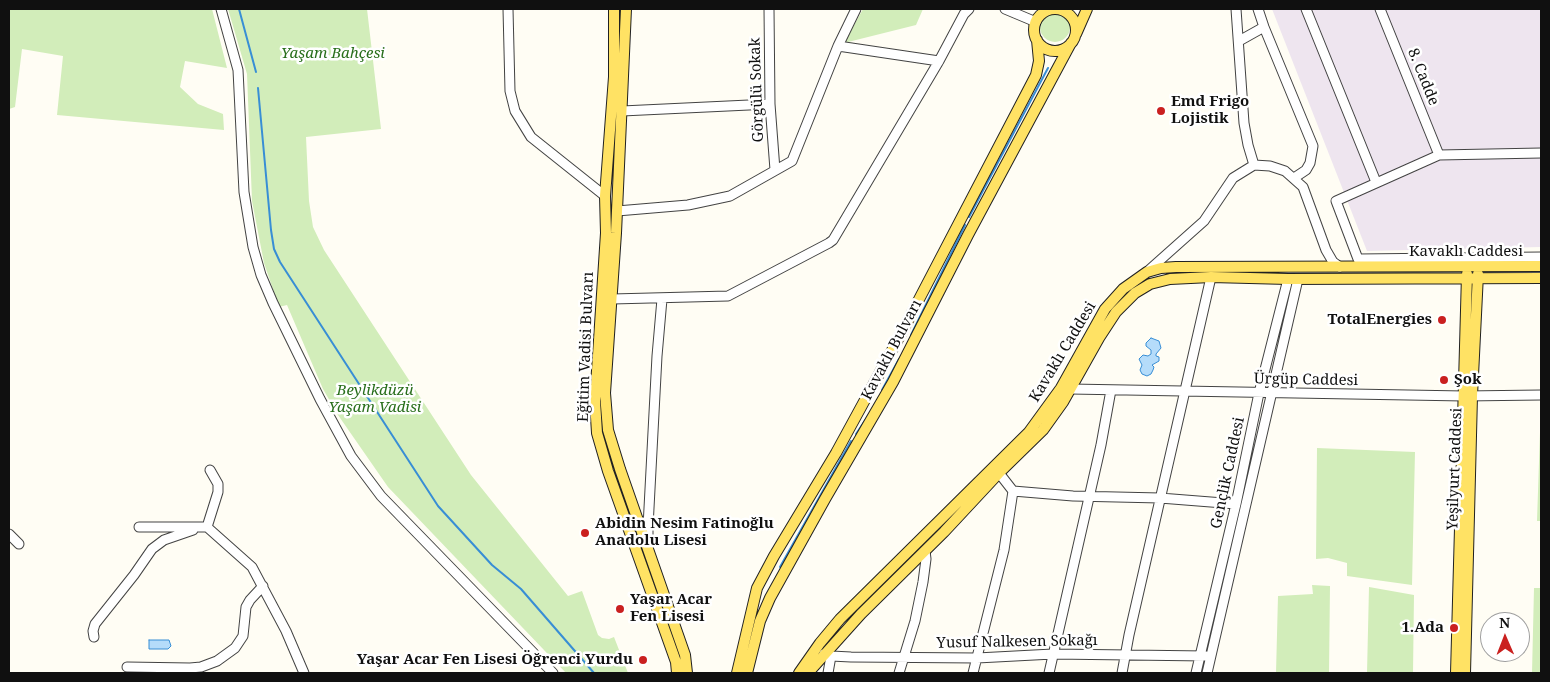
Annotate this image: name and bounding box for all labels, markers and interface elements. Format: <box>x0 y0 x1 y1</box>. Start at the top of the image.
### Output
street label: Görgülü Sokak <box>746 37 768 143</box>
park label: Yaşam Bahçesi <box>281 45 385 63</box>
street label: 8. Cadde <box>1403 46 1443 108</box>
place label: Emd Frigo Lojistik <box>1171 93 1249 128</box>
marker: Emd Frigo Lojistik <box>1155 105 1167 117</box>
street label: Kavaklı Caddesi <box>1409 243 1523 261</box>
street label: Eğitim Vadisi Bulvarı <box>574 271 598 423</box>
street label: Kavaklı Bulvarı <box>858 297 926 403</box>
street label: Kavaklı Caddesi <box>1026 299 1100 405</box>
place label: TotalEnergies <box>1328 311 1432 329</box>
marker: TotalEnergies <box>1436 314 1448 326</box>
street label: Ürgüp Caddesi <box>1254 370 1358 390</box>
place label: Şok <box>1454 371 1481 389</box>
marker: Şok <box>1438 374 1450 386</box>
park label: Beylikdüzü Yaşam Vadisi <box>329 382 421 417</box>
street label: Yeşilyurt Caddesi <box>1444 407 1466 531</box>
street label: Gençlik Caddesi <box>1207 416 1249 530</box>
place label: Abidin Nesim Fatinoğlu Anadolu Lisesi <box>595 515 774 550</box>
marker: Abidin Nesim Fatinoğlu Anadolu Lisesi <box>579 527 591 539</box>
place label: Yaşar Acar Fen Lisesi <box>630 591 712 626</box>
marker: Yaşar Acar Fen Lisesi <box>614 603 626 615</box>
north arrow <box>1480 612 1530 662</box>
text: N <box>1499 613 1510 632</box>
place label: 1.Ada <box>1401 619 1444 637</box>
marker: 1.Ada <box>1448 622 1460 634</box>
street label: Yusuf Nalkesen Sokağı <box>936 632 1098 652</box>
place label: Yaşar Acar Fen Lisesi Öğrenci Yurdu <box>357 651 633 669</box>
marker: Yaşar Acar Fen Lisesi Öğrenci Yurdu <box>637 654 649 666</box>

